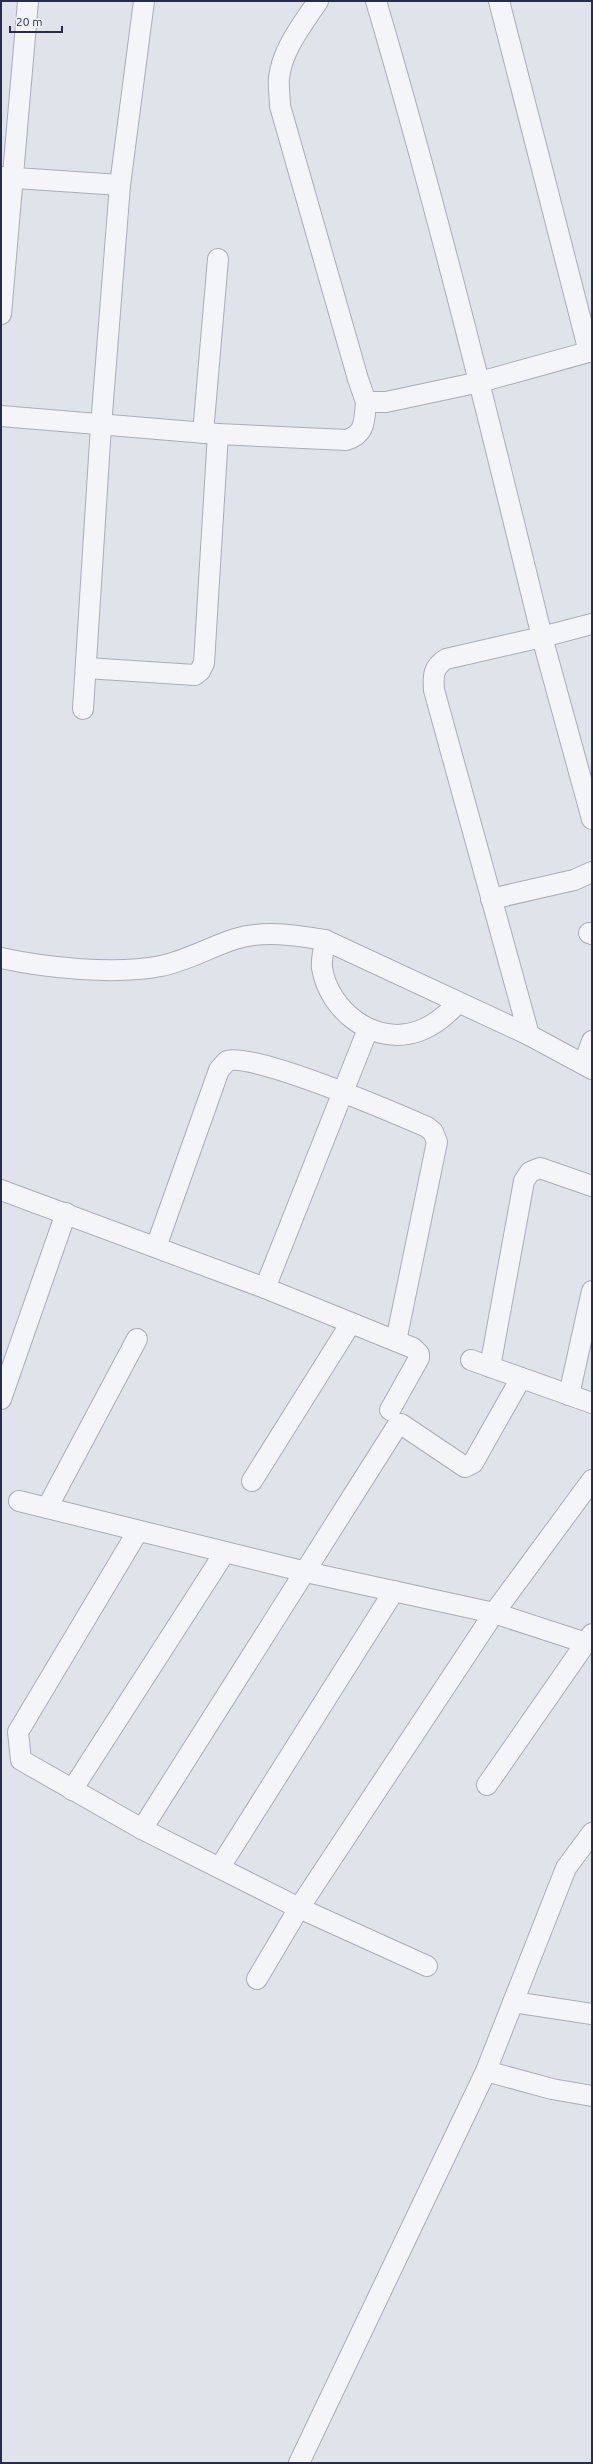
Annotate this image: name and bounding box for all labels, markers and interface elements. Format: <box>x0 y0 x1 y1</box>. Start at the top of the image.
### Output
scale bar <box>10 8 62 34</box>
text: 20 m <box>16 15 43 28</box>

